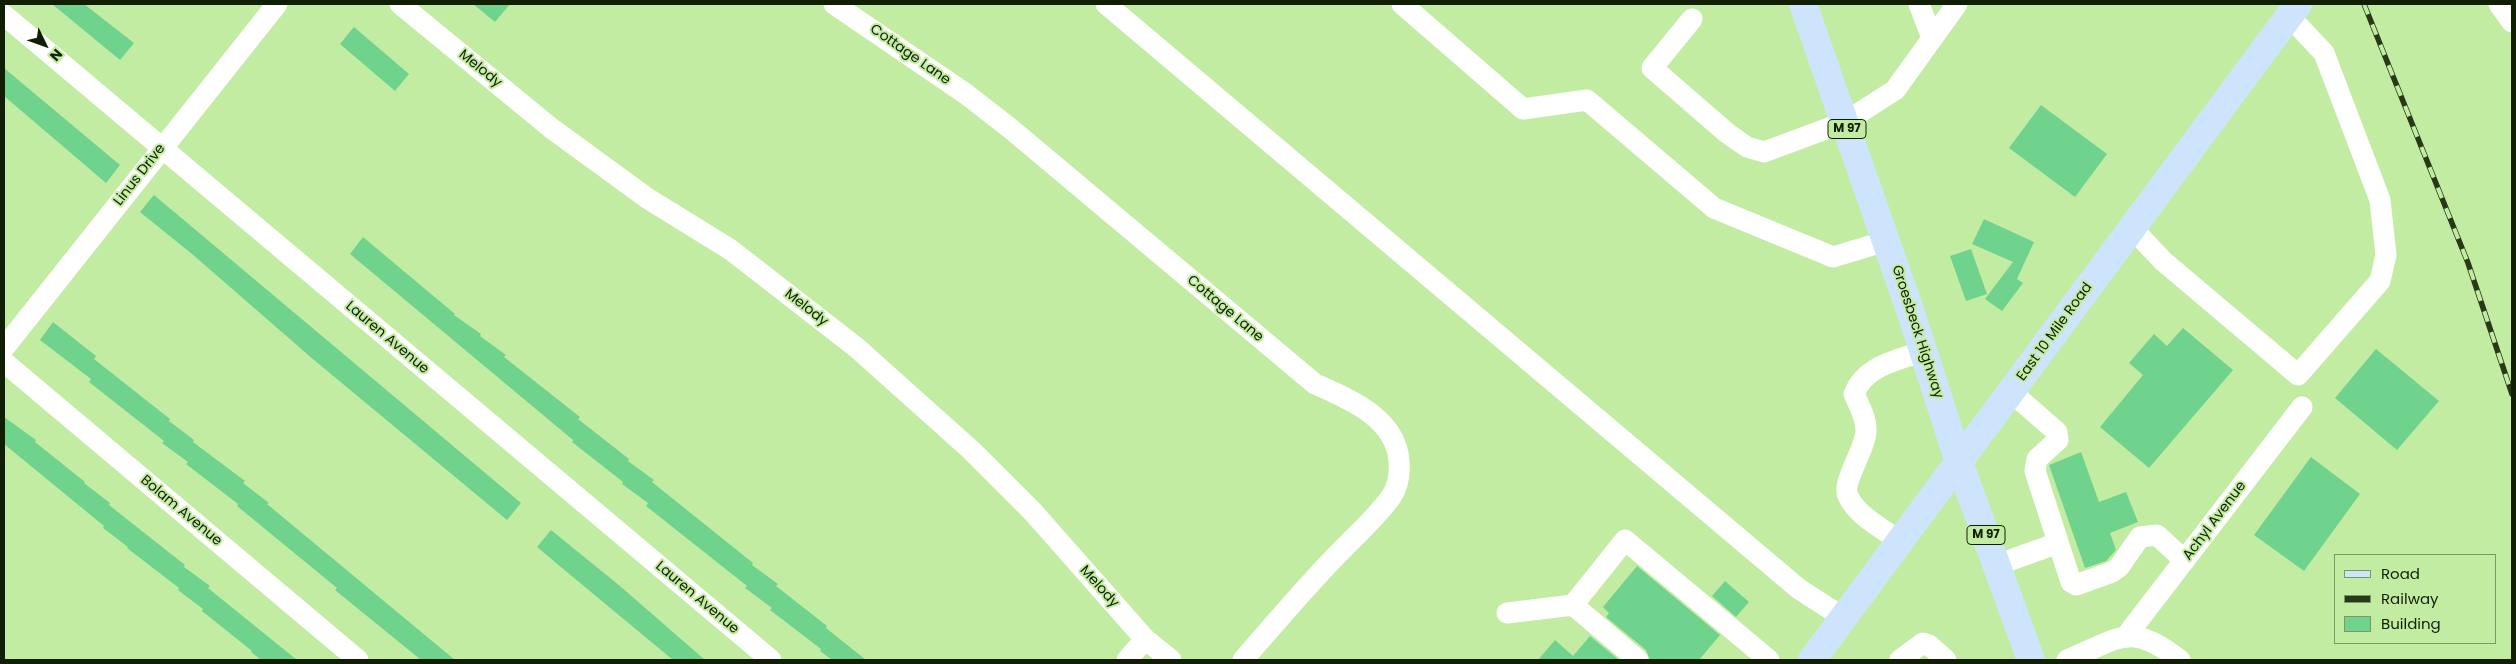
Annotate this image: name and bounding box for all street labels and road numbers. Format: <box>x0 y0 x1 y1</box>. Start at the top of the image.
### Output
street label: Cottage Lane <box>866 21 954 89</box>
street label: Melody <box>455 47 505 91</box>
road number: M 97 <box>1828 120 1866 138</box>
street label: Linus Drive <box>111 141 169 209</box>
street label: Groesbeck Highway <box>1888 263 1946 401</box>
street label: Cottage Lane <box>1183 272 1267 346</box>
street label: East 10 Mile Road <box>2014 280 2096 384</box>
street label: Melody <box>781 286 831 330</box>
street label: Lauren Avenue <box>342 298 432 378</box>
street label: Bolam Avenue <box>137 472 225 550</box>
street label: Achyl Avenue <box>2180 478 2250 564</box>
road number: M 97 <box>1967 526 2005 544</box>
street label: Lauren Avenue <box>652 558 742 638</box>
street label: Melody <box>1076 563 1122 611</box>

